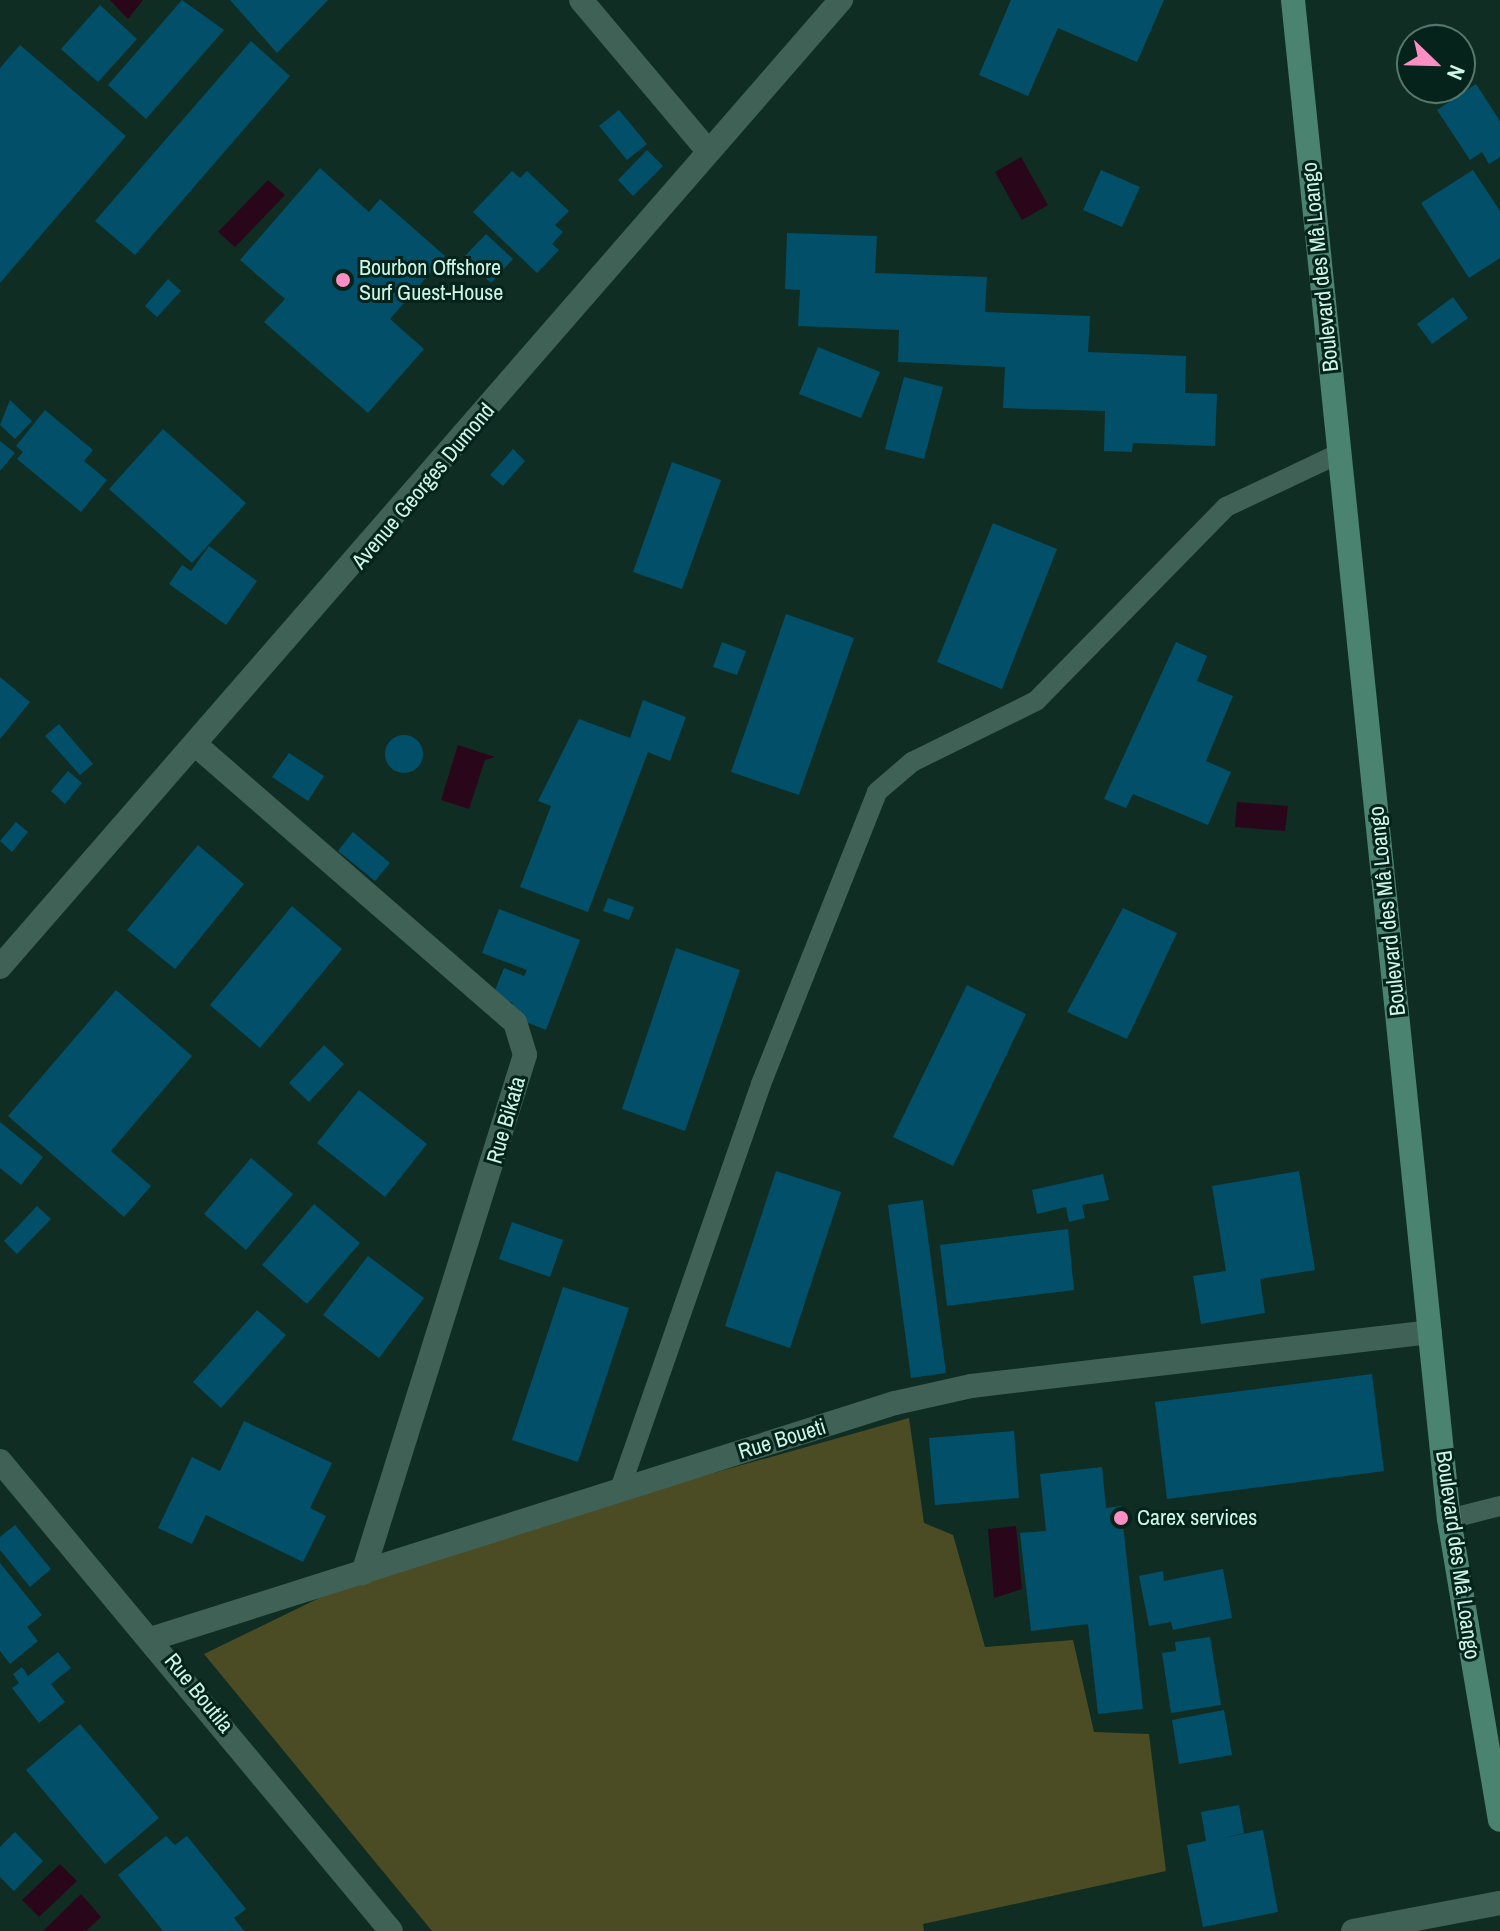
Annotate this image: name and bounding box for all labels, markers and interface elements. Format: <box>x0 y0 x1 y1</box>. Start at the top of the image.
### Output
north arrow <box>1396 24 1476 104</box>
text: N <box>1440 61 1473 84</box>
street label: Boulevard des Mâ Loango <box>1296 161 1344 373</box>
place label: Bourbon Offshore Surf Guest-House <box>359 254 503 306</box>
marker: Bourbon Offshore Surf Guest-House <box>334 271 352 289</box>
street label: Avenue Georges Dumond <box>346 398 500 574</box>
street label: Boulevard des Mâ Loango <box>1363 805 1411 1017</box>
street label: Rue Bikata <box>481 1073 531 1167</box>
street label: Rue Boueti <box>735 1413 829 1465</box>
street label: Boulevard des Mâ Loango <box>1430 1449 1486 1661</box>
place label: Carex services <box>1137 1505 1257 1531</box>
marker: Carex services <box>1112 1509 1130 1527</box>
street label: Rue Boutila <box>159 1648 239 1738</box>

